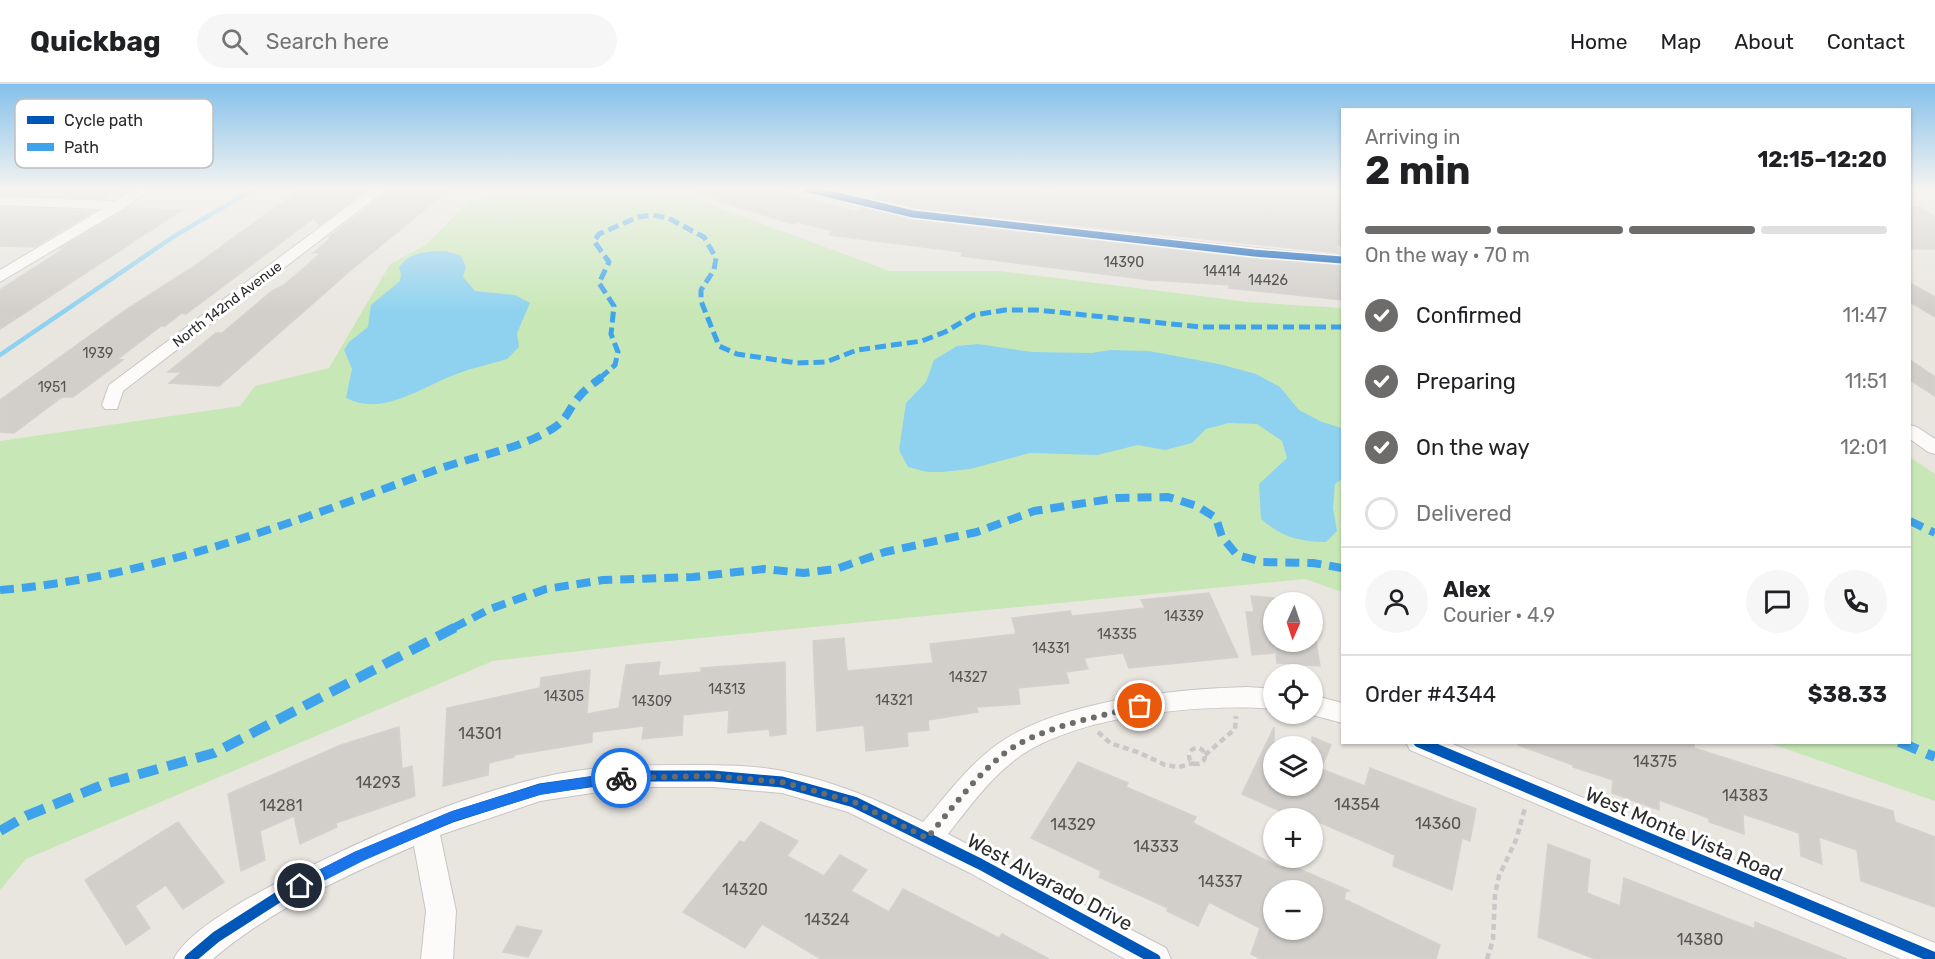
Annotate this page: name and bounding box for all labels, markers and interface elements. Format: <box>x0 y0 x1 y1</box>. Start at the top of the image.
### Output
search box <box>197 14 617 68</box>
text: Quickbag <box>30 25 161 58</box>
icon: search <box>218 25 251 58</box>
text: Search here <box>266 28 389 55</box>
text: Home <box>1570 29 1627 54</box>
text: Map <box>1660 29 1701 54</box>
text: About <box>1734 29 1794 54</box>
text: Contact <box>1827 29 1905 54</box>
legend <box>15 99 213 168</box>
text: Cycle path <box>64 111 143 130</box>
text: Arriving in <box>1365 125 1460 149</box>
text: Path <box>64 138 99 157</box>
text: 12:15–12:20 <box>1757 146 1887 173</box>
text: 2 min <box>1365 148 1471 194</box>
text: On the way · 70 m <box>1365 243 1530 267</box>
house number: 14390 <box>1104 254 1144 271</box>
street label: North 142nd Avenue <box>169 258 285 351</box>
house number: 14414 <box>1203 263 1241 280</box>
house number: 14426 <box>1248 272 1288 289</box>
icon: check <box>1365 299 1398 332</box>
text: Confirmed <box>1416 302 1522 329</box>
text: 11:47 <box>1842 303 1887 327</box>
house number: 1939 <box>83 345 113 362</box>
icon: check <box>1365 365 1398 398</box>
text: Preparing <box>1416 368 1516 395</box>
text: 11:51 <box>1845 369 1887 393</box>
house number: 1951 <box>38 379 66 396</box>
icon: check <box>1365 431 1398 464</box>
text: On the way <box>1416 434 1530 461</box>
text: 12:01 <box>1840 435 1887 459</box>
text: Delivered <box>1416 500 1512 527</box>
button: person <box>1365 570 1428 633</box>
button: chat <box>1746 570 1809 633</box>
button: phone <box>1824 570 1887 633</box>
text: Alex <box>1443 576 1491 603</box>
north arrow <box>1263 592 1323 652</box>
map controls <box>1263 592 1323 940</box>
text: Courier · 4.9 <box>1443 603 1555 627</box>
house number: 14339 <box>1164 608 1204 625</box>
house number: 14335 <box>1097 626 1137 643</box>
house number: 14331 <box>1032 640 1070 657</box>
button: locate <box>1263 664 1323 724</box>
house number: 14327 <box>949 669 987 686</box>
pin <box>1114 680 1165 731</box>
house number: 14313 <box>708 681 746 698</box>
text: Order #4344 <box>1365 681 1496 708</box>
text: $38.33 <box>1808 681 1887 708</box>
house number: 14305 <box>544 688 584 705</box>
icon: bag <box>1123 689 1156 722</box>
house number: 14321 <box>875 692 913 709</box>
house number: 14309 <box>632 693 672 710</box>
house number: 14301 <box>458 724 502 743</box>
button: layers <box>1263 736 1323 796</box>
courier <box>591 748 651 808</box>
house number: 14375 <box>1633 752 1677 771</box>
icon: bike <box>605 762 638 795</box>
house number: 14293 <box>355 773 401 792</box>
street label: West Monte Vista Road <box>1582 782 1786 886</box>
house number: 14383 <box>1722 786 1768 805</box>
house number: 14354 <box>1334 795 1380 814</box>
house number: 14281 <box>259 796 303 815</box>
button: + <box>1263 808 1323 868</box>
house number: 14360 <box>1415 814 1461 833</box>
house number: 14329 <box>1050 815 1096 834</box>
street label: West Alvarado Drive <box>963 828 1137 936</box>
house number: 14333 <box>1133 837 1179 856</box>
pin <box>274 860 325 911</box>
icon: home <box>283 869 316 902</box>
house number: 14337 <box>1198 872 1242 891</box>
house number: 14320 <box>722 880 768 899</box>
button: − <box>1263 880 1323 940</box>
house number: 14324 <box>804 910 850 929</box>
house number: 14380 <box>1677 930 1723 949</box>

